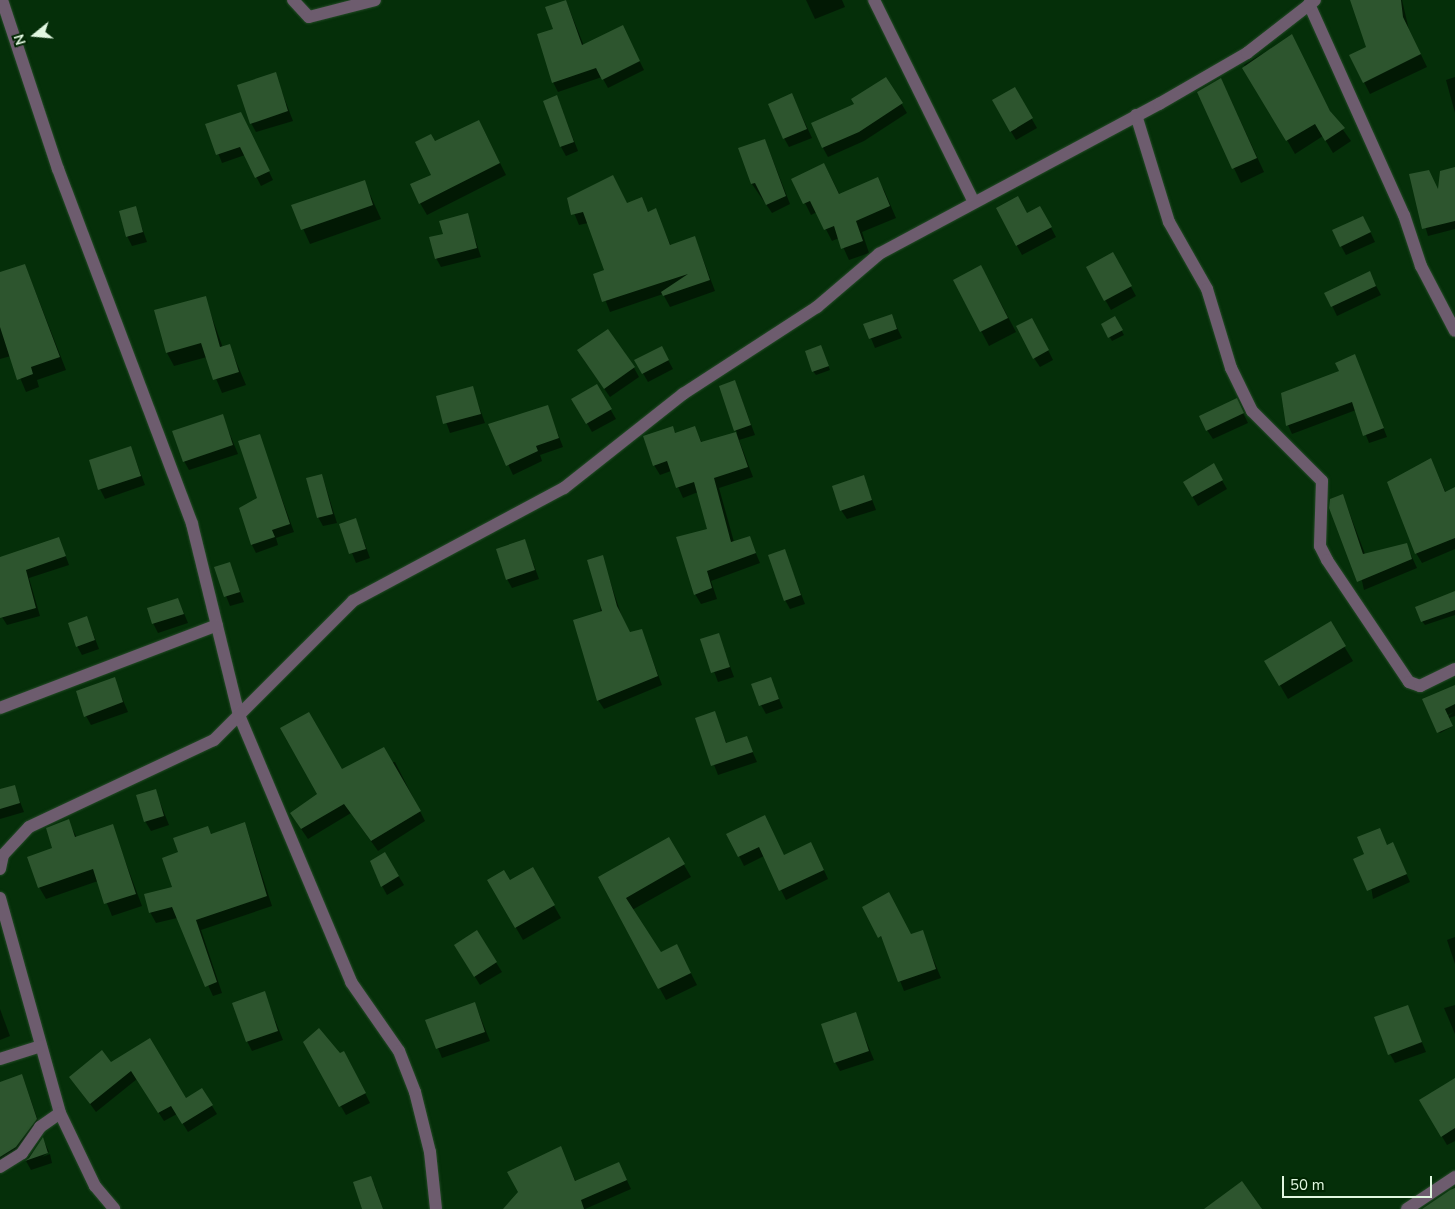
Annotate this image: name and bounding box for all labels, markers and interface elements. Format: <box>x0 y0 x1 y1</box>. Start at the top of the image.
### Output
north arrow <box>10 10 60 60</box>
text: N <box>10 32 31 47</box>
scale bar <box>1285 1166 1435 1198</box>
text: 50 m <box>1290 1175 1325 1195</box>

